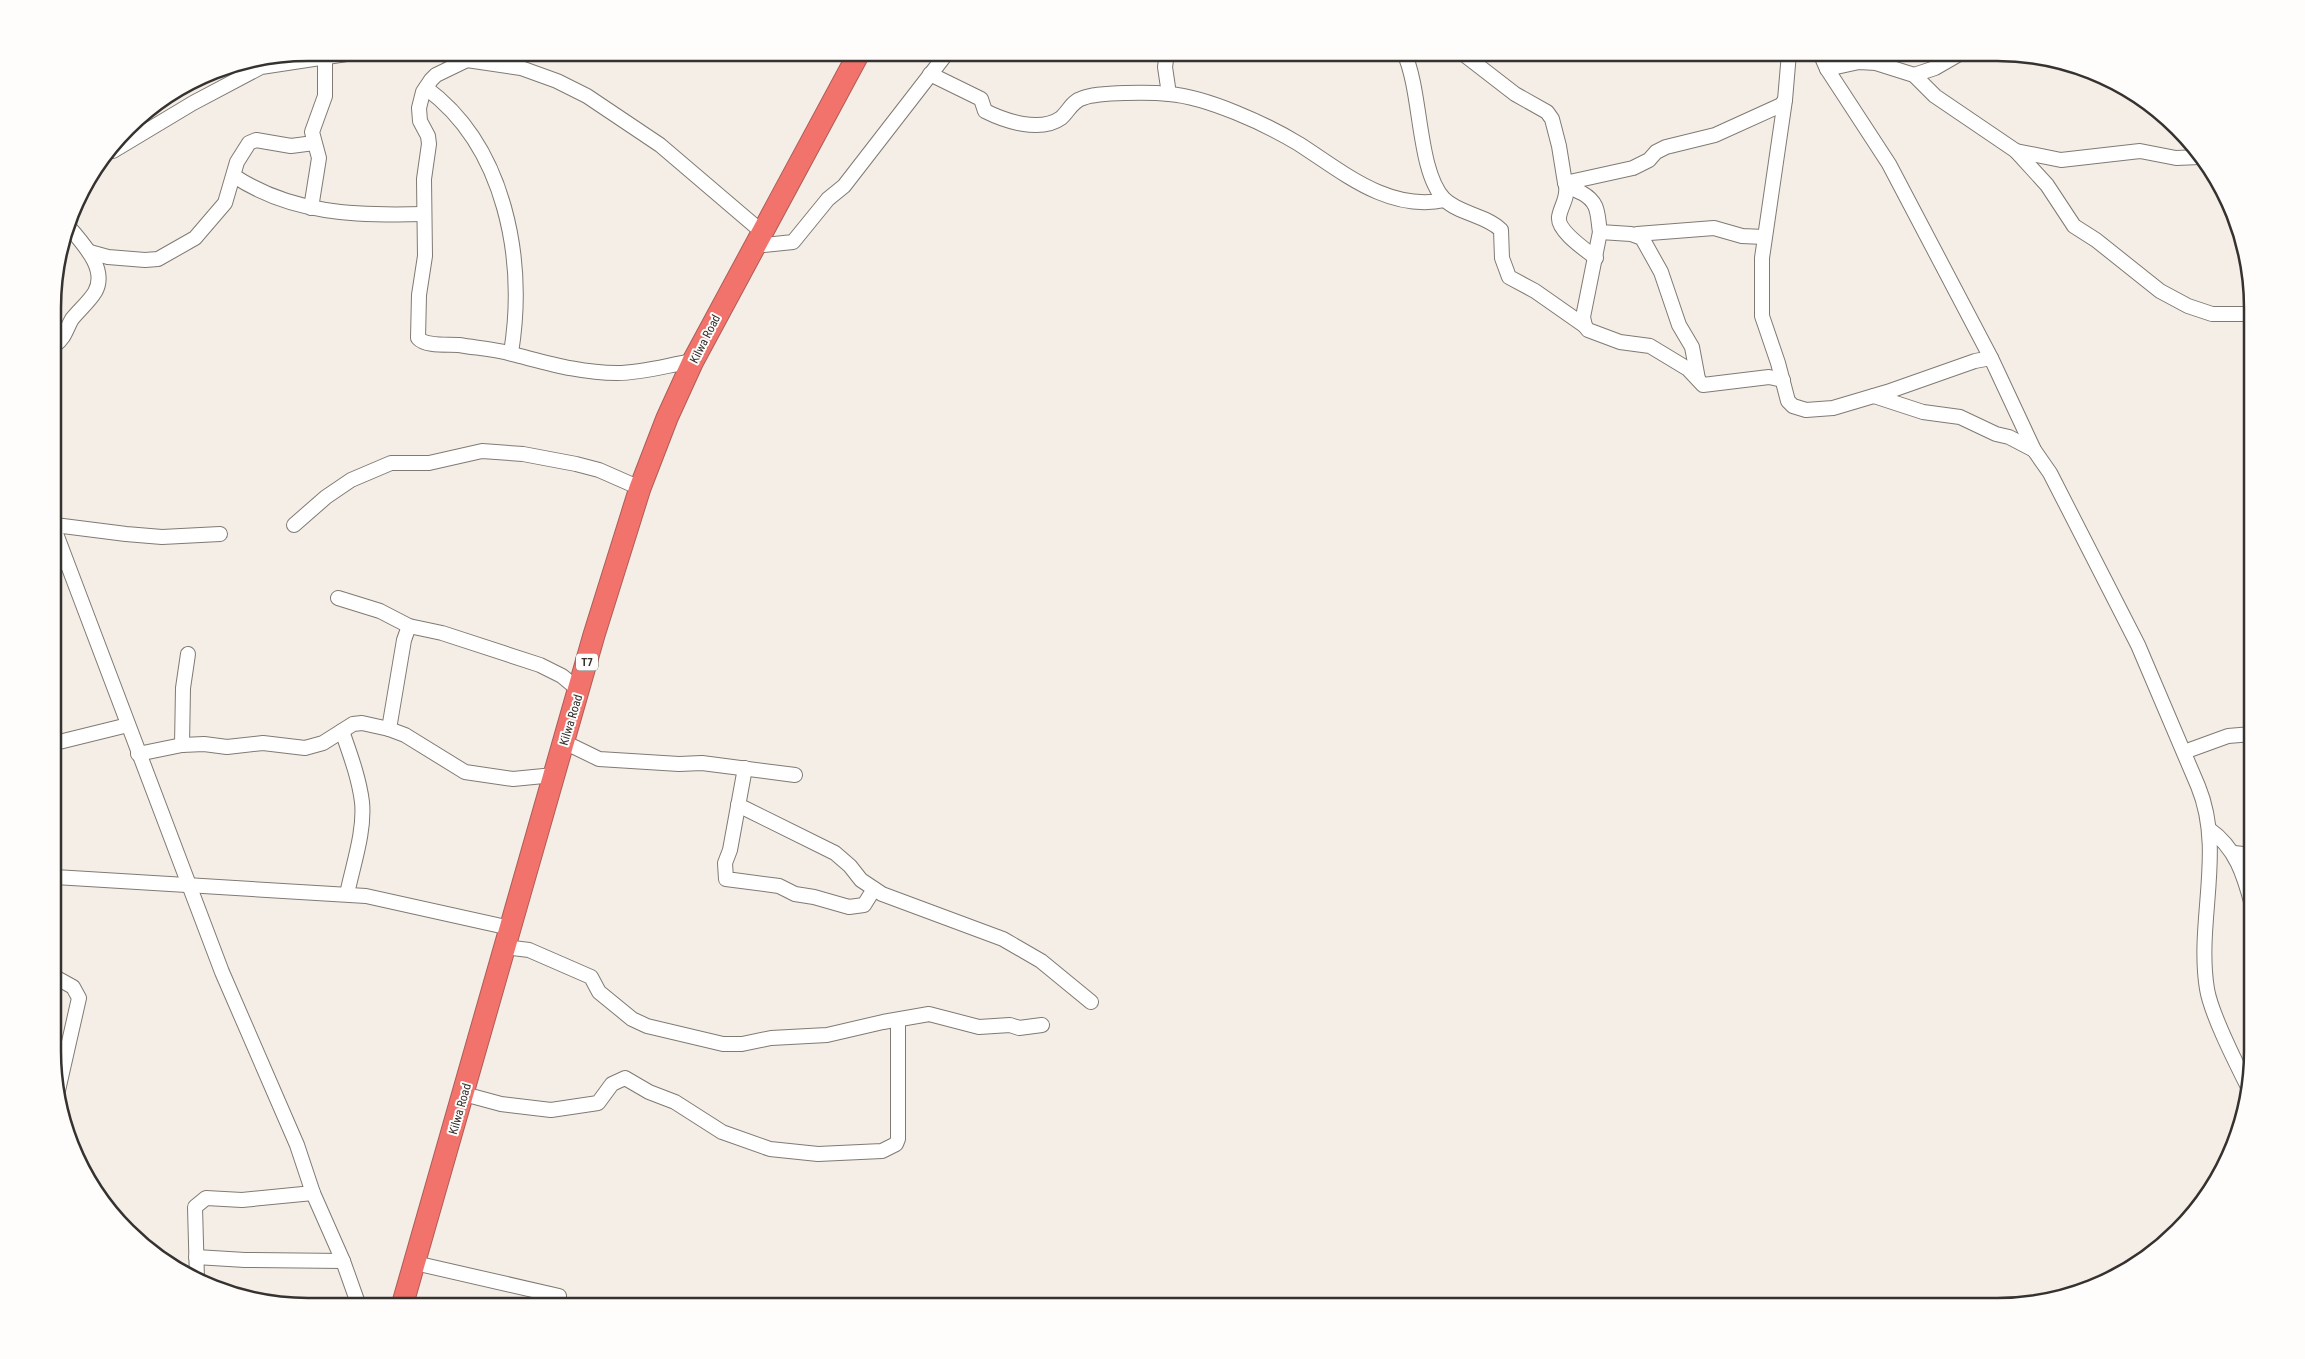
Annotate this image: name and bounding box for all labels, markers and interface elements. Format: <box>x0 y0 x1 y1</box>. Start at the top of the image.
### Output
street label: Kilwa Road <box>687 312 723 366</box>
road number: T7 <box>576 654 598 670</box>
street label: Kilwa Road <box>557 693 585 747</box>
street label: Kilwa Road <box>446 1082 474 1136</box>

